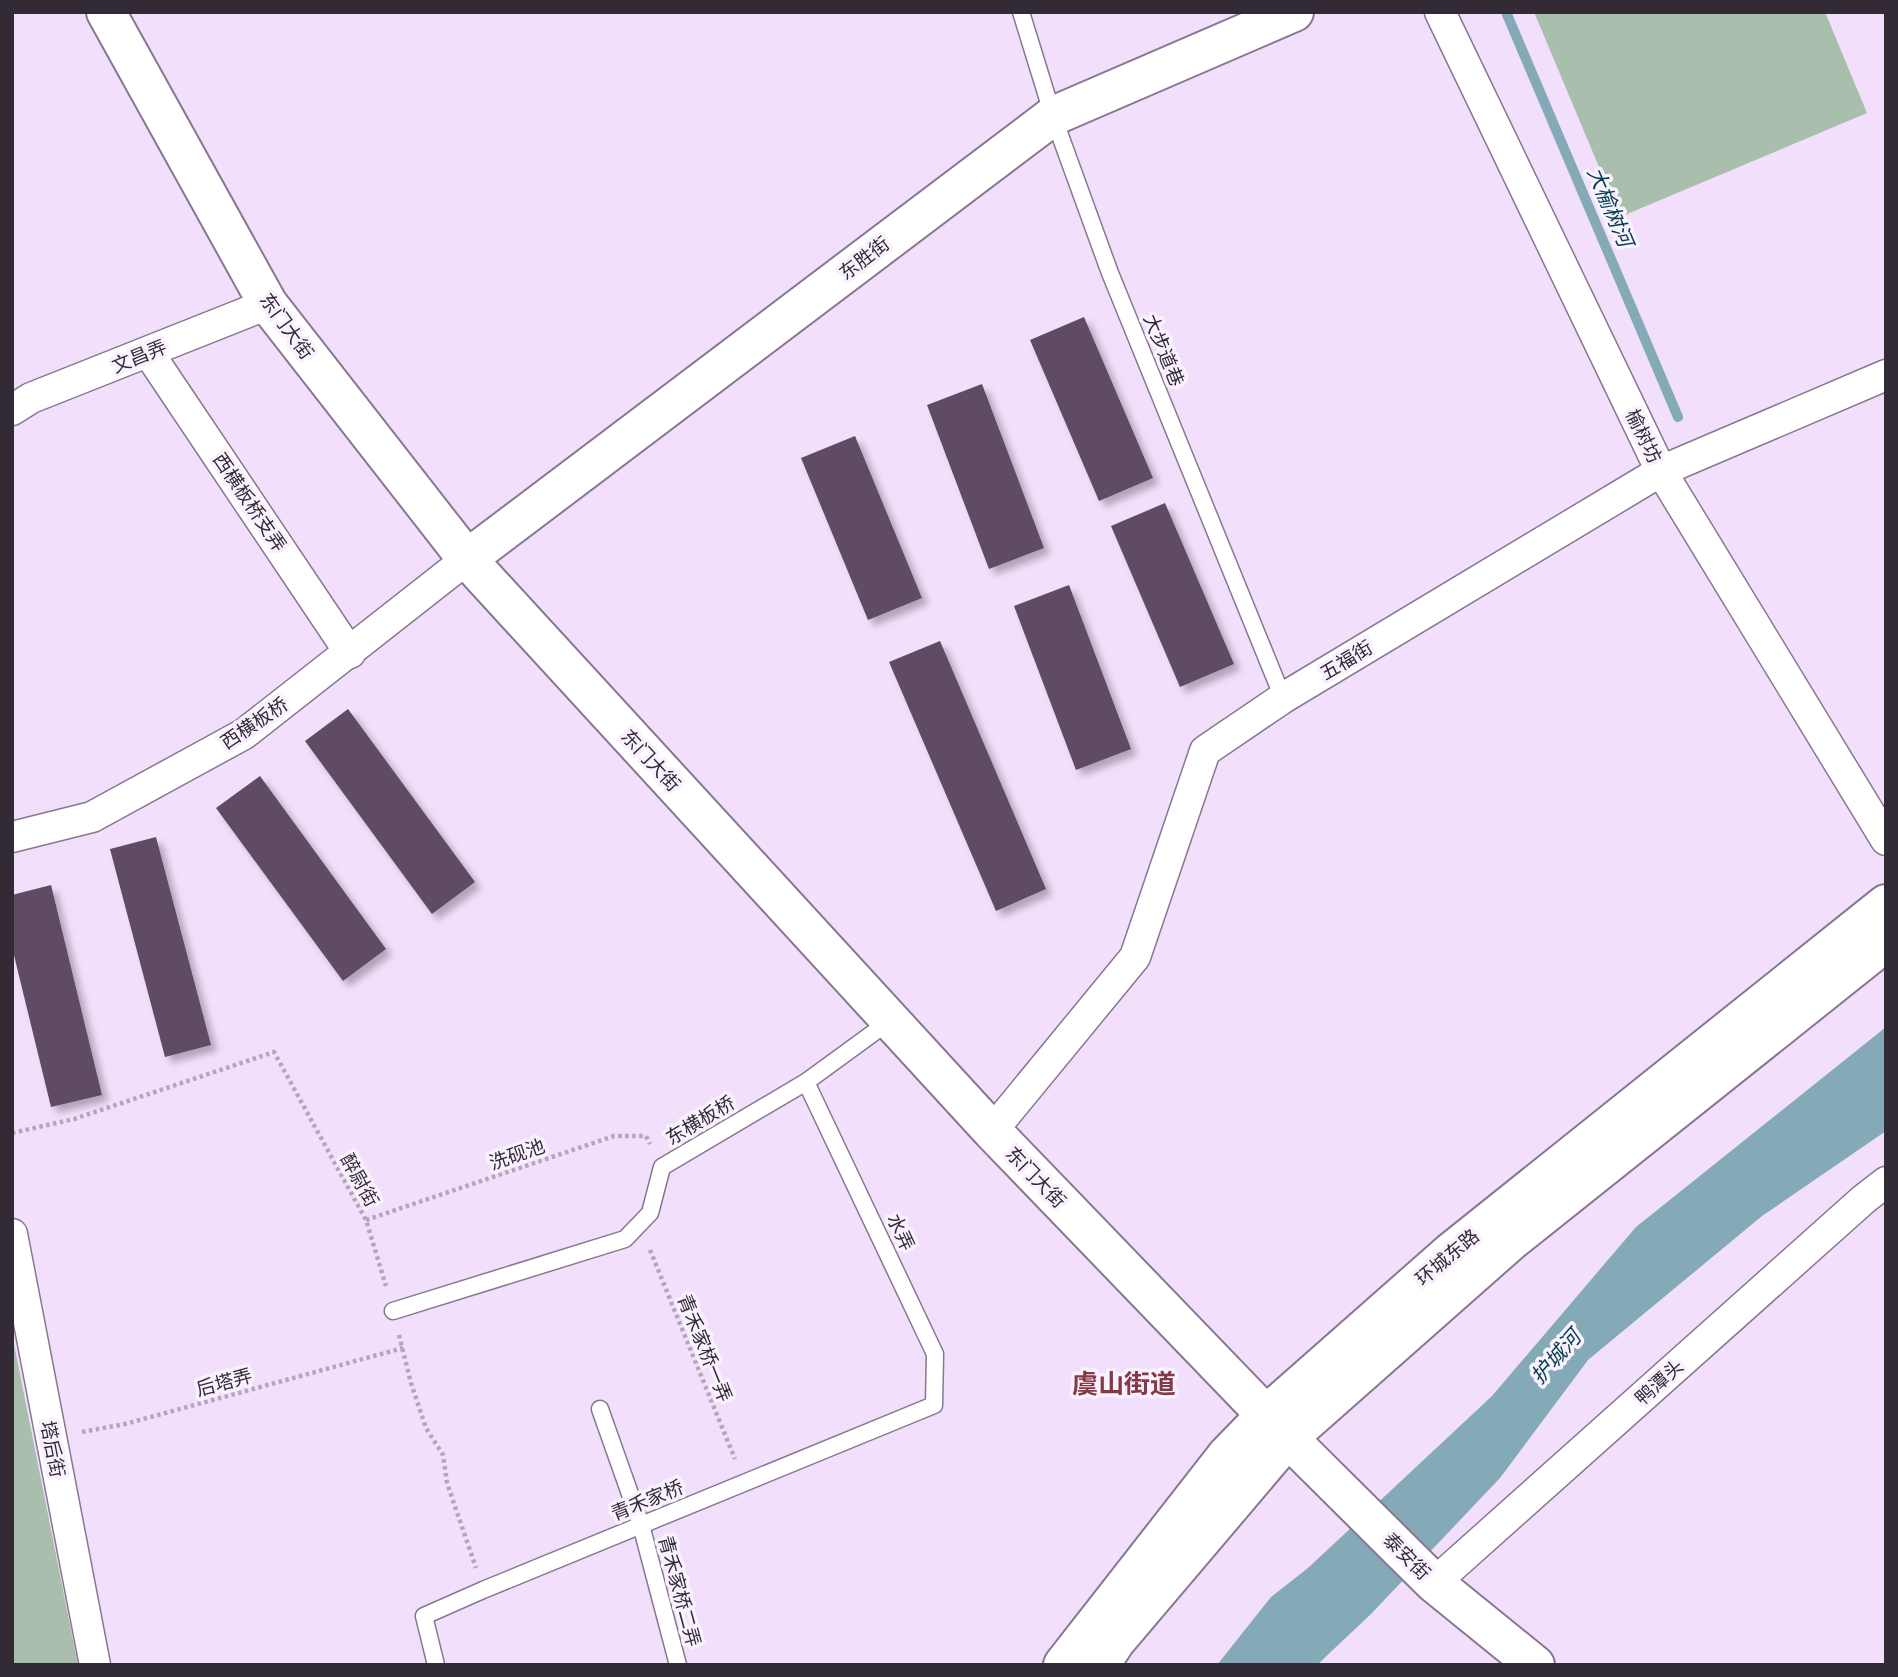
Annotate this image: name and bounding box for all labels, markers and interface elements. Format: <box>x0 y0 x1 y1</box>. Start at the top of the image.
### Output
water label: 大榆树河 <box>1583 164 1639 254</box>
street label: 东胜街 <box>835 232 894 285</box>
street label: 东门大街 <box>255 289 318 364</box>
street label: 大步道巷 <box>1139 311 1188 390</box>
street label: 文昌弄 <box>108 335 170 378</box>
street label: 榆树坊 <box>1621 406 1666 467</box>
street label: 西横板桥支弄 <box>208 449 291 556</box>
street label: 五福街 <box>1316 636 1377 685</box>
street label: 西横板桥 <box>216 693 292 754</box>
street label: 东门大街 <box>616 725 685 796</box>
street label: 东横板桥 <box>662 1091 739 1150</box>
street label: 洗砚池 <box>486 1134 548 1175</box>
street label: 东门大街 <box>1001 1142 1070 1213</box>
street label: 醉尉街 <box>336 1150 383 1211</box>
street label: 水弄 <box>882 1210 919 1254</box>
street label: 环城东路 <box>1411 1224 1484 1291</box>
street label: 青禾家桥一弄 <box>673 1291 737 1405</box>
water label: 护城河 <box>1526 1322 1588 1389</box>
street label: 鸭潭头 <box>1630 1355 1688 1410</box>
street label: 后塔弄 <box>194 1364 255 1401</box>
district label: 虞山街道 <box>1072 1369 1176 1399</box>
street label: 塔后街 <box>36 1419 69 1479</box>
street label: 青禾家桥 <box>608 1476 687 1525</box>
street label: 泰安街 <box>1378 1528 1435 1585</box>
street label: 青禾家桥二弄 <box>654 1533 705 1649</box>

